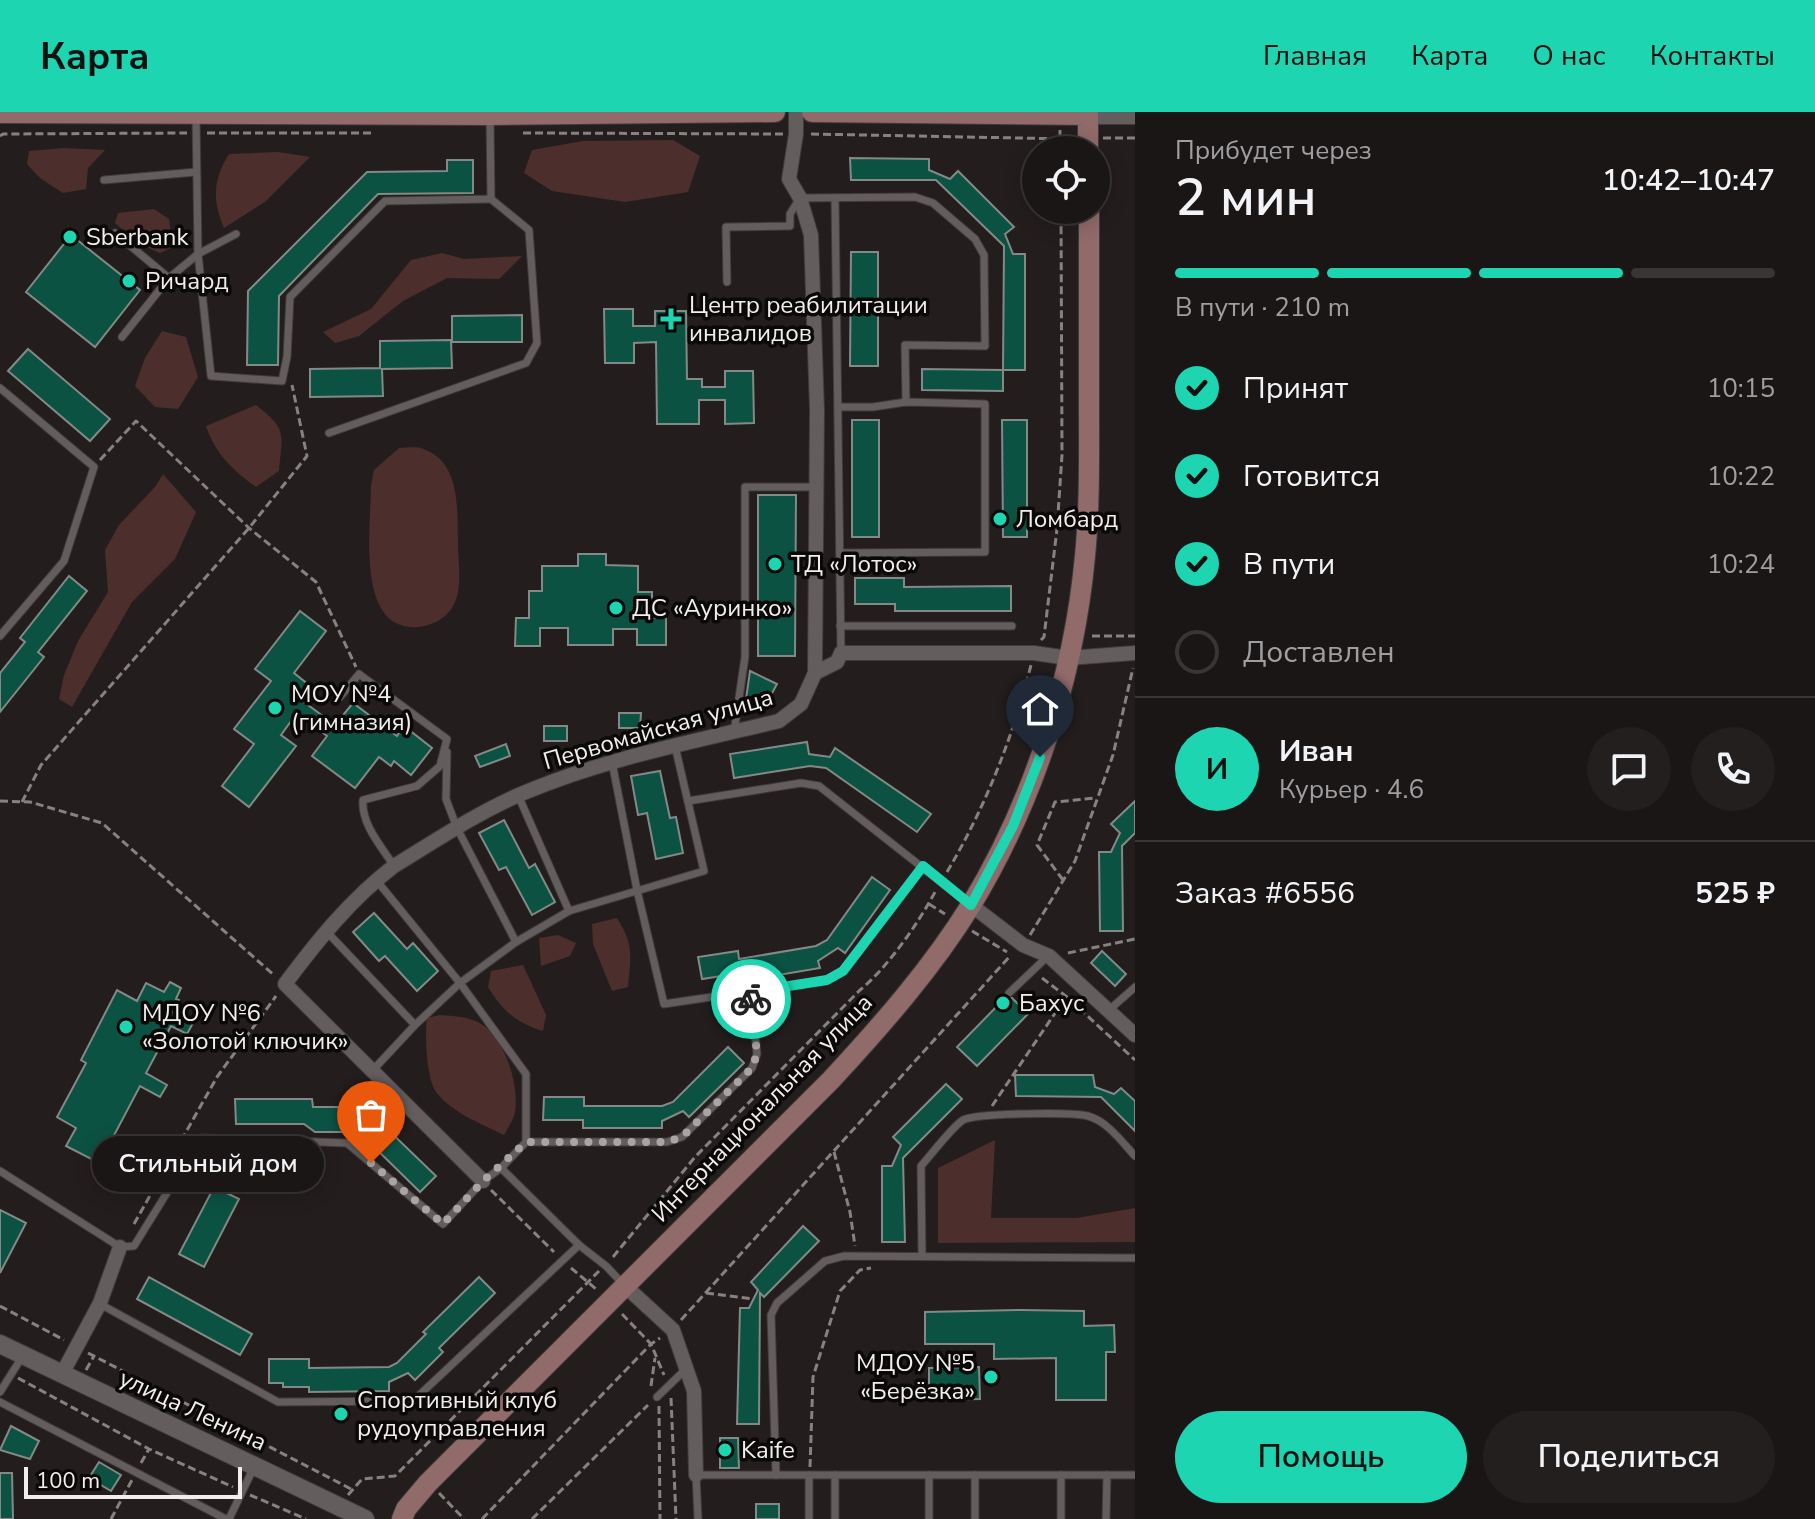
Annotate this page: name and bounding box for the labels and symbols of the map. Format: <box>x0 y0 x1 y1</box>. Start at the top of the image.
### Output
place label: Sberbank <box>86 221 189 253</box>
marker: Sberbank <box>61 228 79 246</box>
place label: Ричард <box>145 265 229 297</box>
marker: Ричард <box>120 272 138 290</box>
place label: Центр реабилитации инвалидов <box>689 289 928 349</box>
marker: Центр реабилитации инвалидов <box>660 308 682 330</box>
place label: Ломбард <box>1016 503 1118 535</box>
marker: Ломбард <box>991 510 1009 528</box>
place label: ТД «Лотос» <box>791 548 917 580</box>
marker: ТД «Лотос» <box>766 555 784 573</box>
place label: ДС «Ауринко» <box>632 592 792 624</box>
marker: ДС «Ауринко» <box>607 599 625 617</box>
pin <box>1006 675 1074 757</box>
place label: МОУ №4 (гимназия) <box>291 678 412 738</box>
street label: Первомайская улица <box>539 681 777 777</box>
marker: МОУ №4 (гимназия) <box>266 699 284 717</box>
courier <box>711 959 791 1039</box>
street label: Интернациональная улица <box>644 987 880 1229</box>
place label: Бахус <box>1019 987 1084 1019</box>
marker: Бахус <box>994 994 1012 1012</box>
place label: МДОУ №6 «Золотой ключик» <box>142 997 348 1057</box>
marker: МДОУ №6 «Золотой ключик» <box>117 1018 135 1036</box>
pin <box>337 1081 405 1163</box>
callout: Стильный дом <box>91 1135 323 1191</box>
place label: МДОУ №5 «Берёзка» <box>856 1347 975 1407</box>
street label: улица Ленина <box>114 1362 272 1458</box>
marker: МДОУ №5 «Берёзка» <box>982 1368 1000 1386</box>
place label: Спортивный клуб рудоуправления <box>357 1384 557 1444</box>
marker: Спортивный клуб рудоуправления <box>332 1405 350 1423</box>
place label: Kaife <box>741 1434 795 1466</box>
marker: Kaife <box>716 1441 734 1459</box>
scale bar <box>24 1463 242 1499</box>

